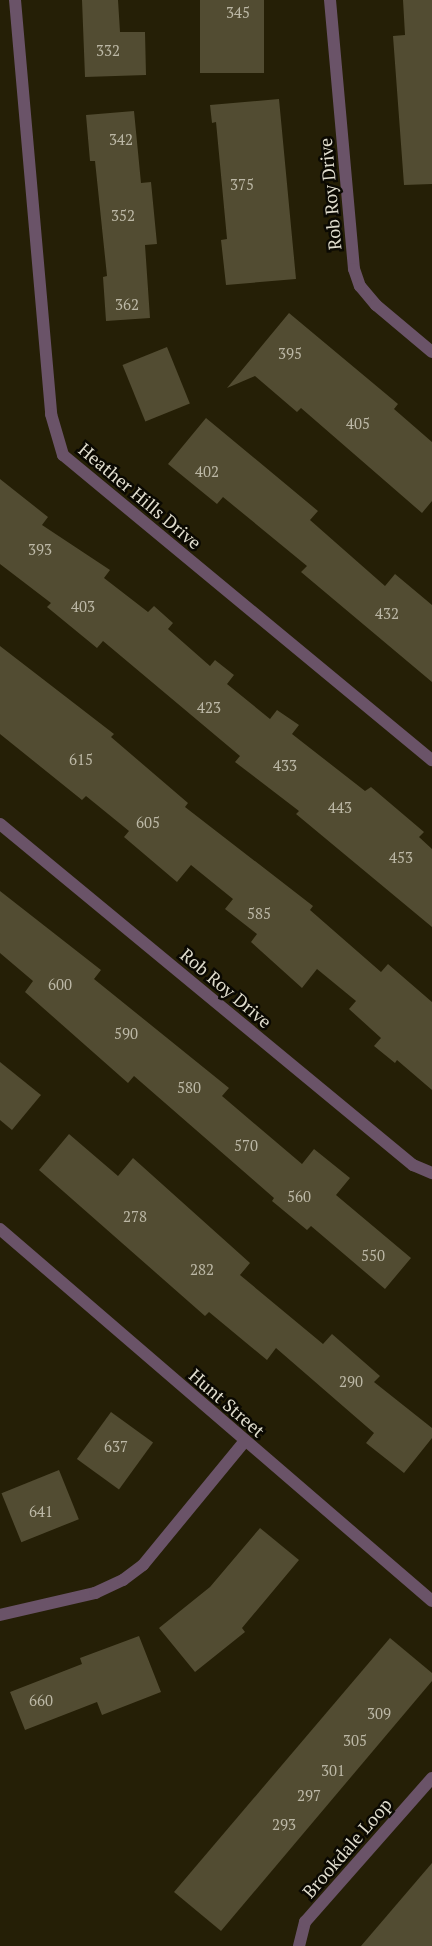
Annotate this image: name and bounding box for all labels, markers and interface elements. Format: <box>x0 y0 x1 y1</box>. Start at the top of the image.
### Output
house number: 345 <box>226 4 250 22</box>
house number: 332 <box>96 42 120 60</box>
house number: 342 <box>109 131 133 149</box>
street label: Rob Roy Drive <box>314 137 346 251</box>
house number: 375 <box>230 176 254 194</box>
house number: 352 <box>111 207 135 225</box>
house number: 362 <box>115 296 139 314</box>
house number: 395 <box>278 345 302 363</box>
house number: 405 <box>346 415 370 433</box>
street label: Heather Hills Drive <box>74 438 206 554</box>
house number: 402 <box>195 463 219 481</box>
house number: 393 <box>28 541 52 559</box>
house number: 403 <box>71 598 95 616</box>
house number: 432 <box>375 605 399 623</box>
house number: 423 <box>197 699 221 717</box>
house number: 615 <box>69 751 93 769</box>
house number: 433 <box>273 757 297 775</box>
house number: 443 <box>328 799 352 817</box>
house number: 605 <box>136 814 160 832</box>
house number: 453 <box>389 849 413 867</box>
house number: 585 <box>247 905 271 923</box>
street label: Rob Roy Drive <box>176 944 276 1032</box>
house number: 600 <box>48 976 72 994</box>
house number: 590 <box>114 1025 138 1043</box>
house number: 580 <box>177 1079 201 1097</box>
house number: 570 <box>234 1137 258 1155</box>
house number: 560 <box>287 1188 311 1206</box>
house number: 278 <box>123 1208 147 1226</box>
house number: 550 <box>361 1247 385 1265</box>
house number: 282 <box>190 1261 214 1279</box>
street label: Hunt Street <box>185 1364 269 1442</box>
house number: 290 <box>339 1373 363 1391</box>
house number: 637 <box>104 1438 128 1456</box>
house number: 641 <box>29 1503 53 1521</box>
house number: 660 <box>29 1692 53 1710</box>
house number: 309 <box>367 1705 391 1723</box>
house number: 305 <box>343 1732 367 1750</box>
house number: 301 <box>321 1762 345 1780</box>
house number: 297 <box>297 1787 321 1805</box>
street label: Brookdale Loop <box>298 1794 396 1902</box>
house number: 293 <box>272 1816 296 1834</box>

